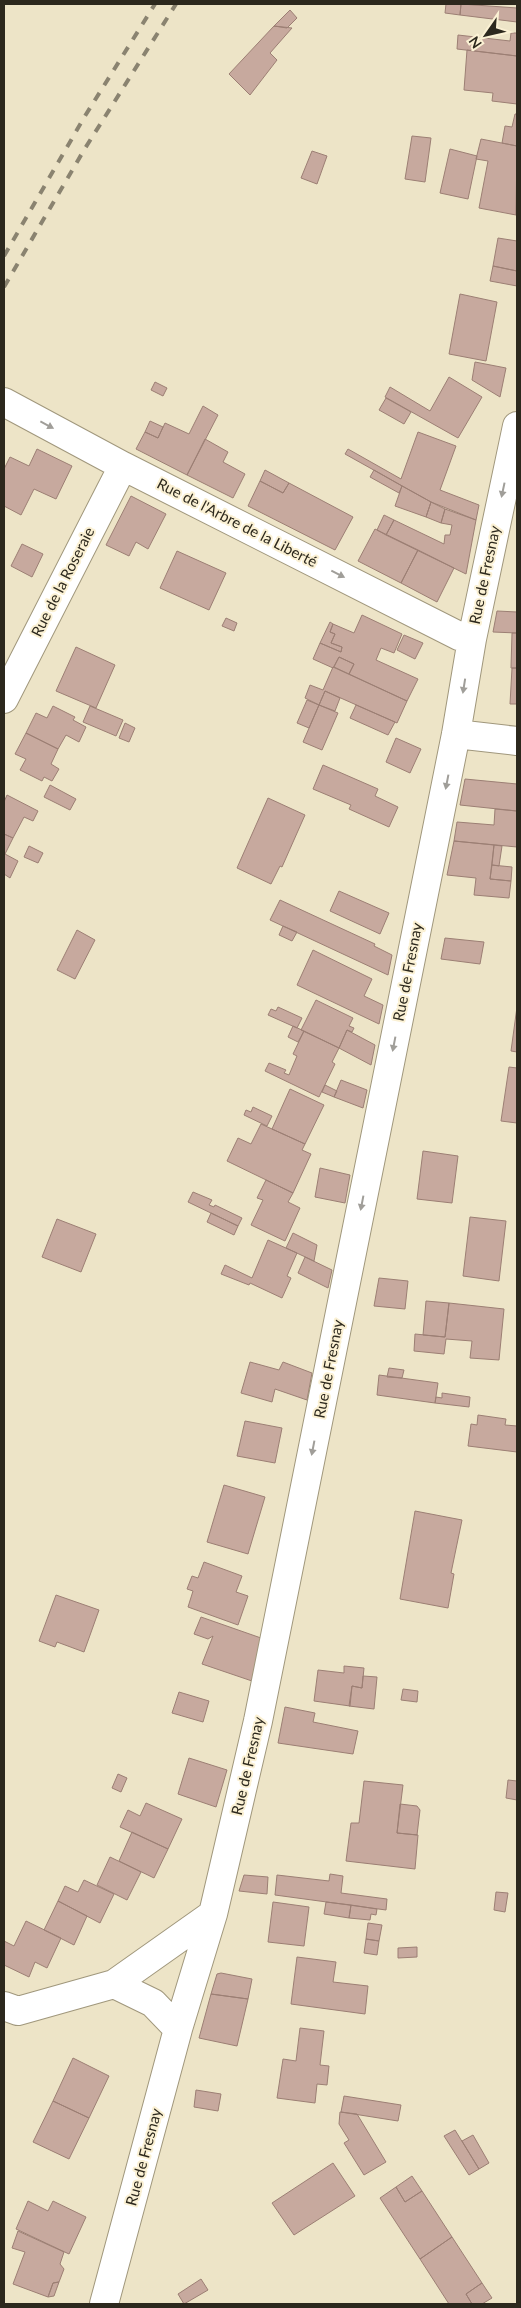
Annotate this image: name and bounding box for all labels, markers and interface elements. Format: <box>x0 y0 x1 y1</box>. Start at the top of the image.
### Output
north arrow <box>461 10 511 60</box>
text: N <box>465 33 485 52</box>
one-way arrow <box>39 421 54 429</box>
street label: Rue de l'Arbre de la Liberté <box>154 474 321 570</box>
one-way arrow <box>499 483 507 499</box>
street label: Rue de la Roseraie <box>27 524 97 639</box>
street label: Rue de Fresnay <box>465 524 503 626</box>
one-way arrow <box>331 570 346 578</box>
one-way arrow <box>460 679 468 695</box>
one-way arrow <box>442 774 450 790</box>
street label: Rue de Fresnay <box>389 921 425 1023</box>
one-way arrow <box>390 1036 398 1051</box>
one-way arrow <box>358 1196 366 1211</box>
street label: Rue de Fresnay <box>310 1318 346 1420</box>
one-way arrow <box>309 1441 317 1456</box>
street label: Rue de Fresnay <box>227 1715 267 1817</box>
street label: Rue de Fresnay <box>121 2106 165 2207</box>

